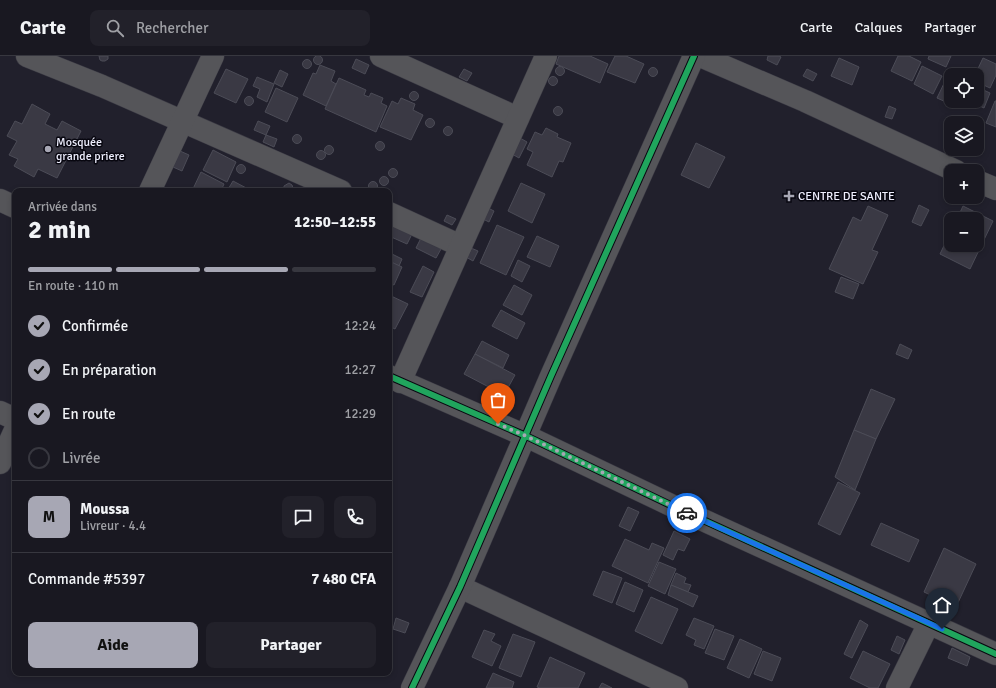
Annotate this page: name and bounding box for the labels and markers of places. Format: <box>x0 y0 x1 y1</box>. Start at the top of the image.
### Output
place label: Mosquée grande priere <box>56 135 125 164</box>
marker: Mosquée grande priere <box>43 144 53 154</box>
place label: CENTRE DE SANTE <box>798 189 895 204</box>
marker: CENTRE DE SANTE <box>783 190 795 202</box>
pin <box>481 383 515 424</box>
pin <box>925 588 959 629</box>

